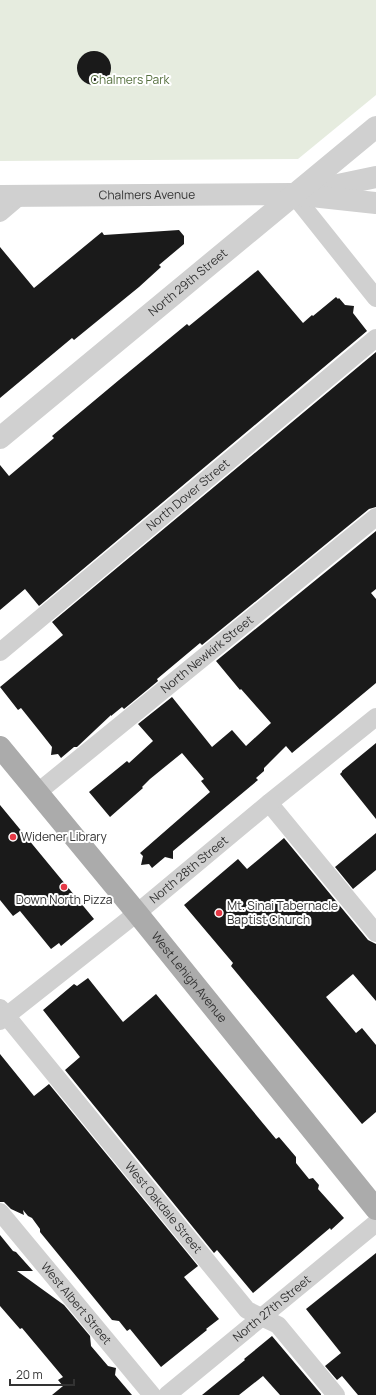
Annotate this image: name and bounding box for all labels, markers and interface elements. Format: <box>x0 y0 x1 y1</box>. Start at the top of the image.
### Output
park label: Chalmers Park <box>90 71 171 88</box>
street label: Chalmers Avenue <box>99 186 195 203</box>
street label: North 29th Street <box>145 244 231 320</box>
street label: North Dover Street <box>142 455 233 534</box>
street label: North Newkirk Street <box>157 611 257 697</box>
place label: Widener Library <box>21 828 108 845</box>
marker: Widener Library <box>8 832 18 842</box>
street label: North 28th Street <box>146 832 232 907</box>
marker: Down North Pizza <box>59 882 69 892</box>
place label: Down North Pizza <box>16 891 112 908</box>
place label: Mt. Sinai Tabernacle Baptist Church <box>227 897 338 928</box>
marker: Mt. Sinai Tabernacle Baptist Church <box>214 908 224 918</box>
street label: West Lehigh Avenue <box>148 928 231 1026</box>
street label: West Oakdale Street <box>121 1158 206 1257</box>
street label: West Albert Street <box>37 1258 116 1348</box>
street label: North 27th Street <box>229 1271 315 1345</box>
scale bar <box>10 1361 74 1387</box>
text: 20 m <box>16 1366 43 1383</box>

